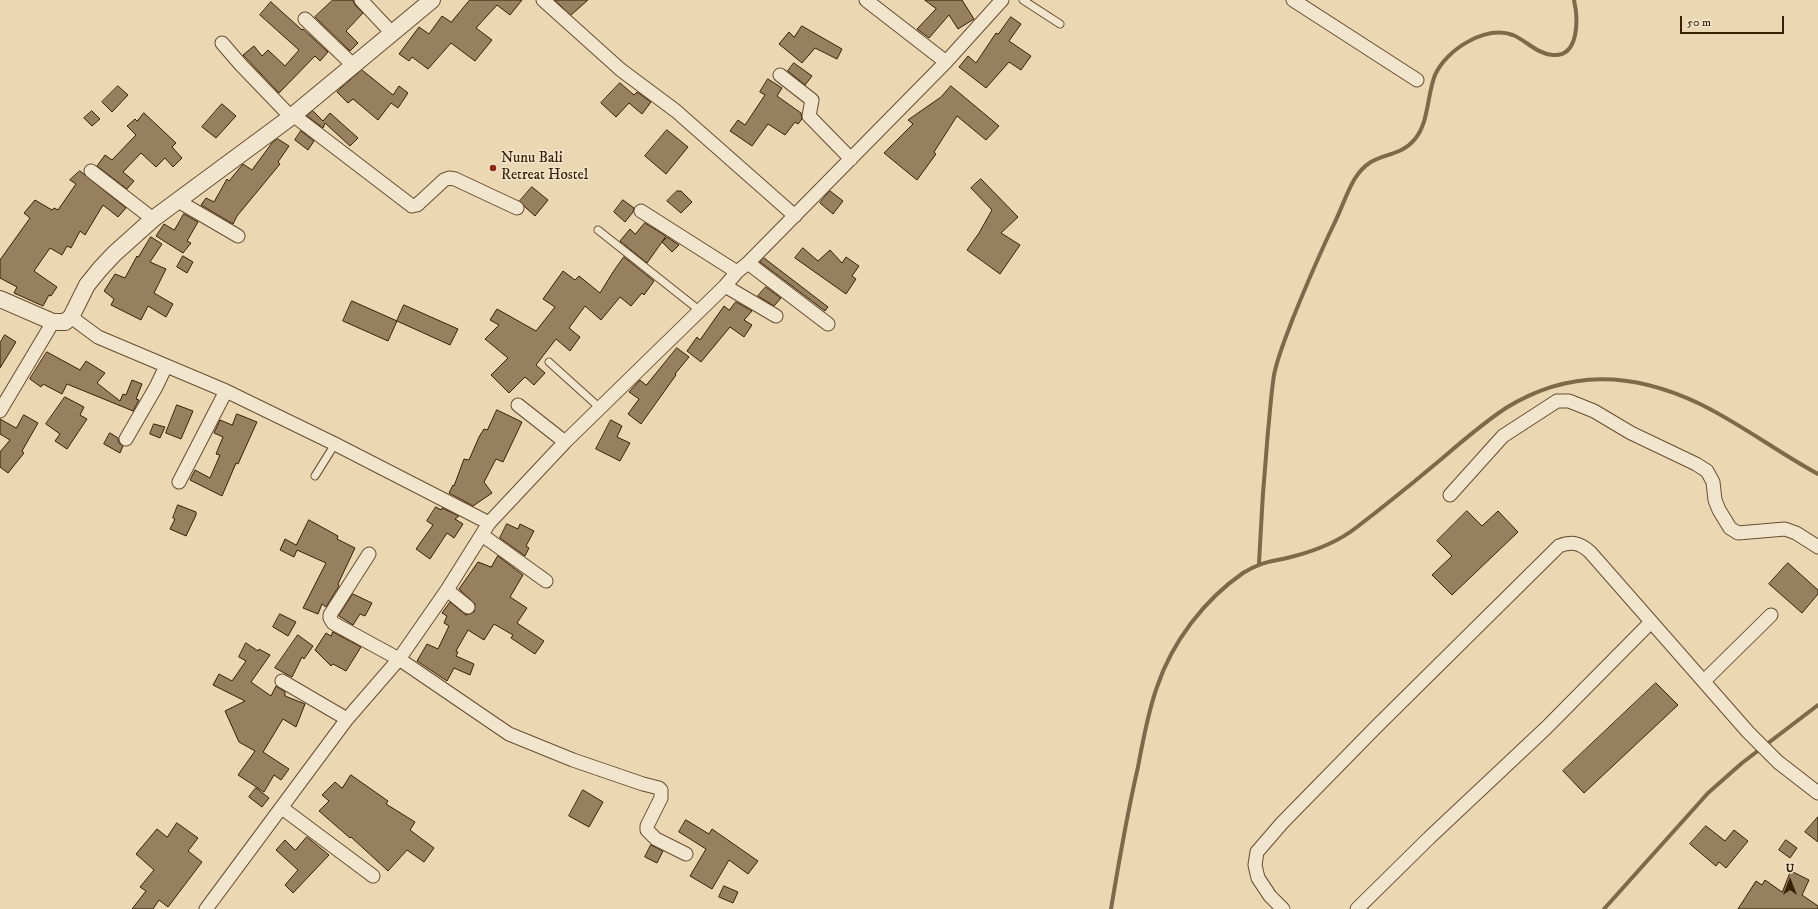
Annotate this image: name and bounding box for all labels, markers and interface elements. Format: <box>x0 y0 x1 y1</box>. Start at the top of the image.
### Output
scale bar <box>1682 8 1786 34</box>
text: 50 m <box>1687 15 1711 30</box>
place label: Nunu Bali Retreat Hostel <box>501 150 588 185</box>
marker: Nunu Bali Retreat Hostel <box>488 163 498 173</box>
north arrow <box>1770 861 1810 901</box>
text: U <box>1786 862 1794 876</box>

